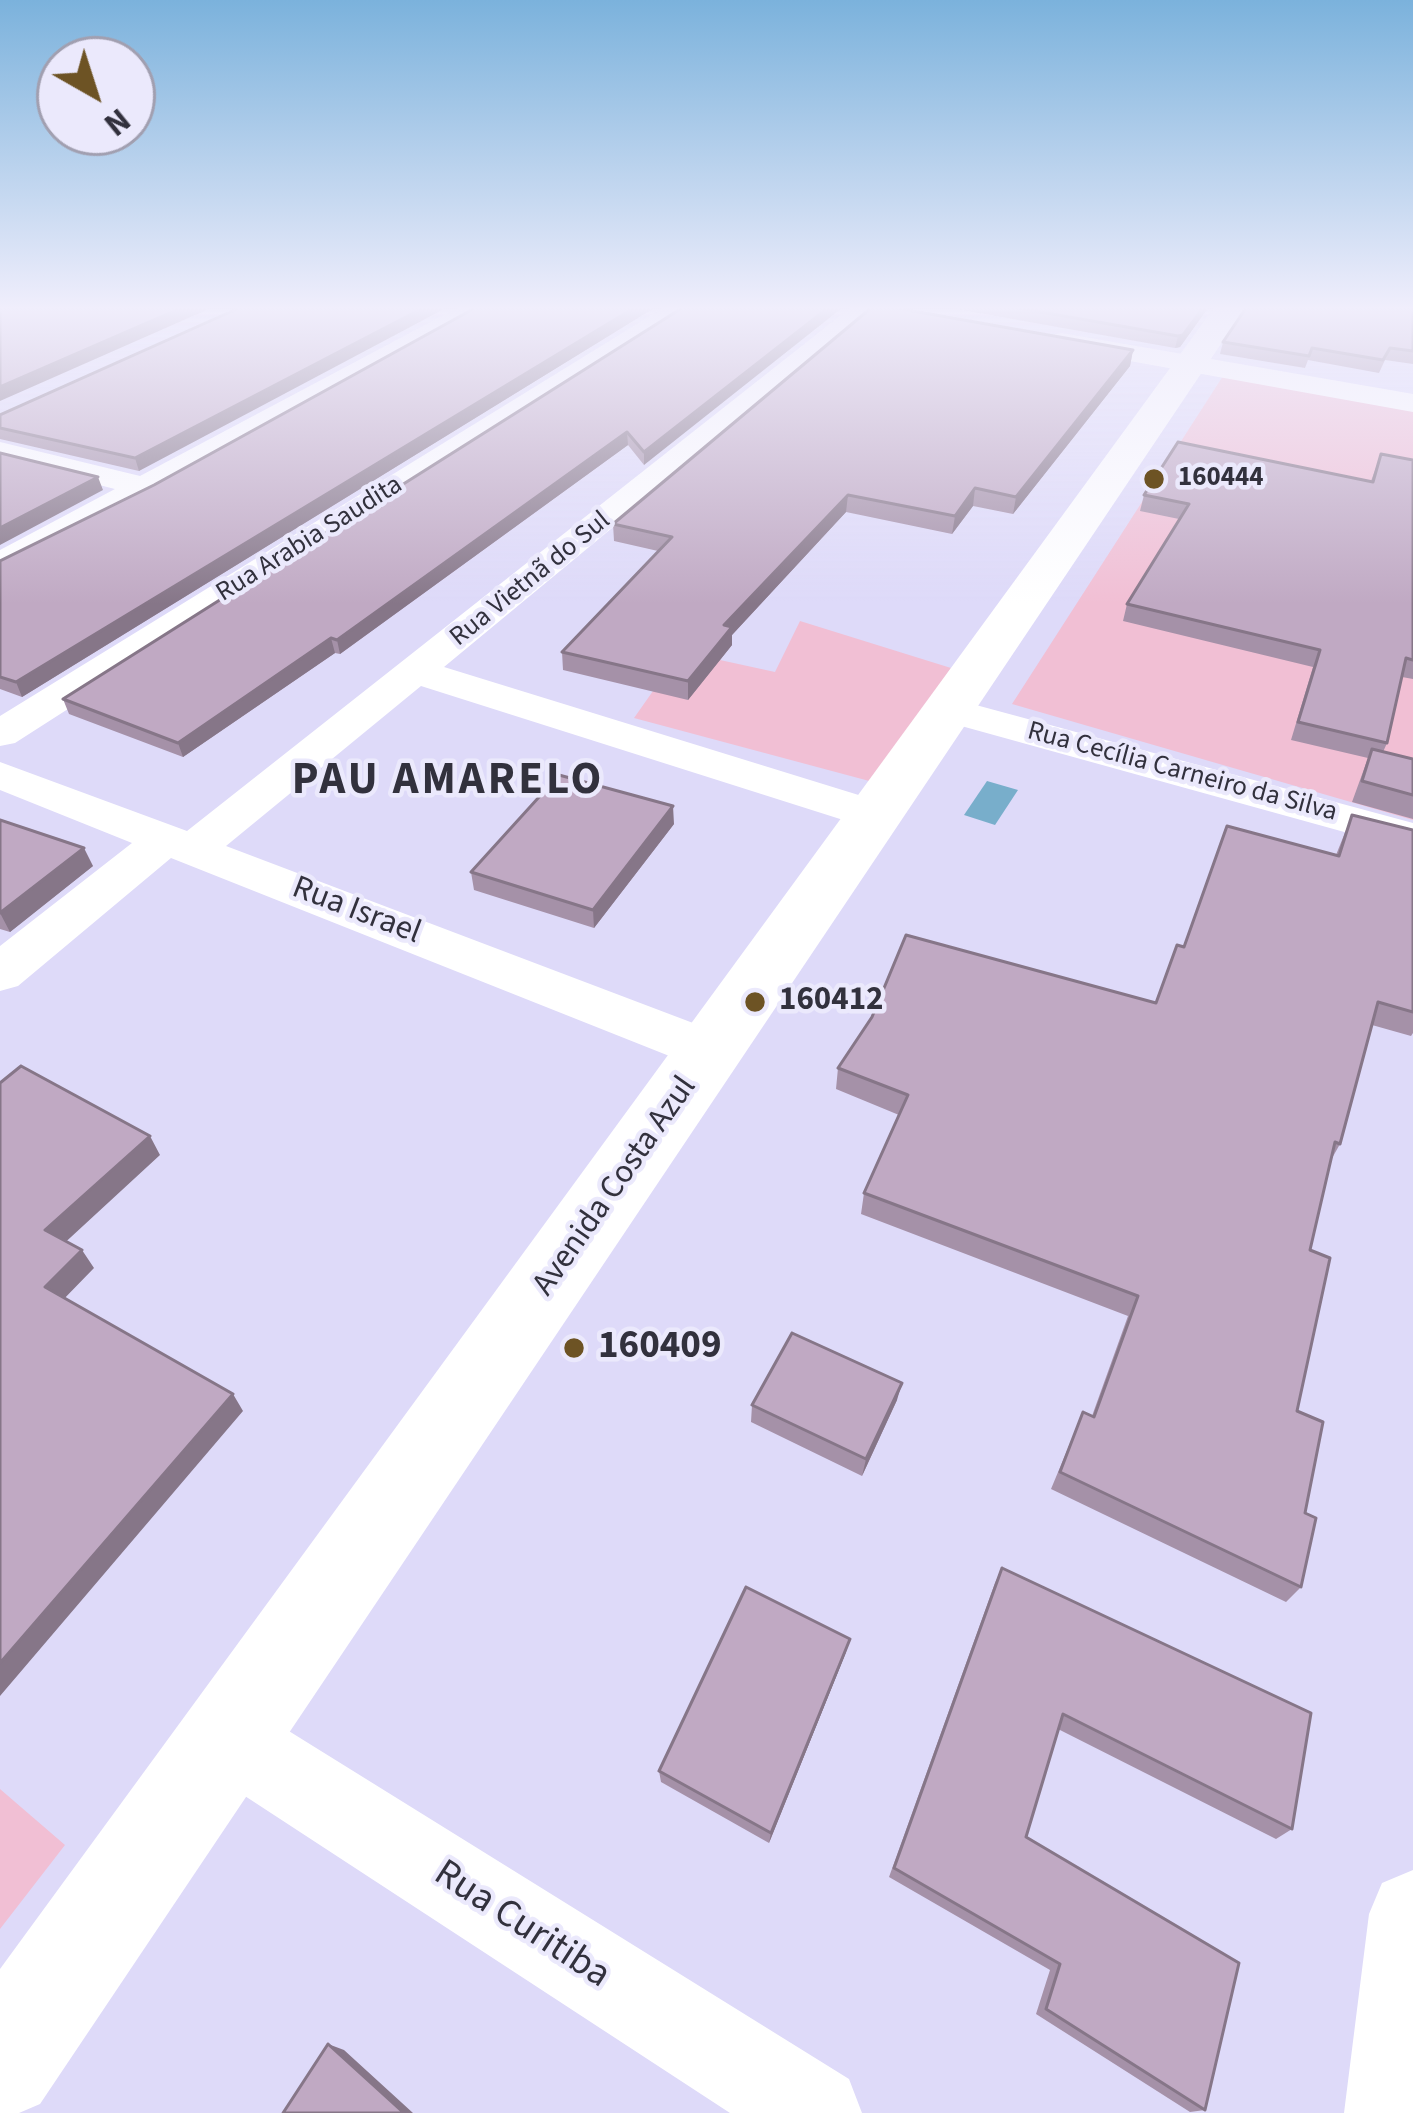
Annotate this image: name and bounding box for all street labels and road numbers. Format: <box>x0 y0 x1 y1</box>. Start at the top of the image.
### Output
street label: Rua Arabia Saudita <box>211 470 409 610</box>
street label: Rua Vietnã do Sul <box>444 506 618 654</box>
street label: Rua Cecília Carneiro da Silva <box>1024 716 1340 830</box>
street label: Rua Israel <box>286 869 426 955</box>
street label: Avenida Costa Azul <box>526 1070 706 1304</box>
street label: Rua Curitiba <box>424 1852 618 2000</box>

